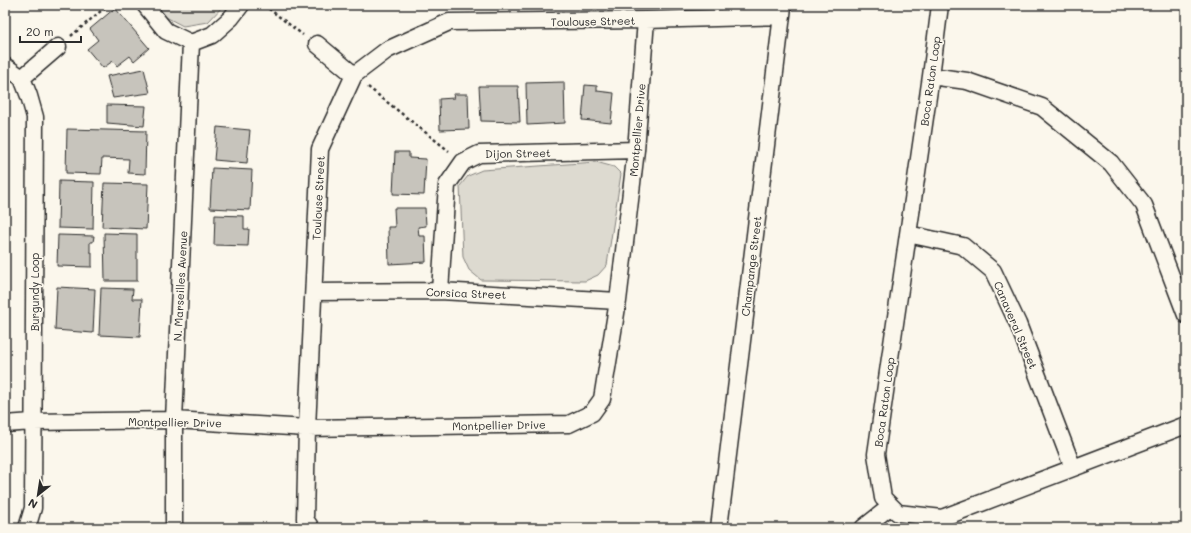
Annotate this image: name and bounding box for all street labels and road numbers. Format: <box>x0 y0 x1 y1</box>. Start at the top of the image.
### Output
street label: Toulouse Street <box>551 13 636 29</box>
street label: Boca Raton Loop <box>916 35 944 127</box>
street label: Montpellier Drive <box>625 83 649 177</box>
street label: Dijon Street <box>485 145 551 161</box>
street label: Toulouse Street <box>308 155 328 241</box>
street label: Champange Street <box>737 215 765 317</box>
street label: N. Marseilles Avenue <box>170 230 190 342</box>
street label: Burgundy Loop <box>27 252 42 331</box>
street label: Canaveral Street <box>991 279 1041 371</box>
street label: Corsica Street <box>426 284 507 302</box>
street label: Boca Raton Loop <box>870 356 898 448</box>
street label: Montpellier Drive <box>128 414 222 430</box>
street label: Montpellier Drive <box>452 417 546 433</box>

